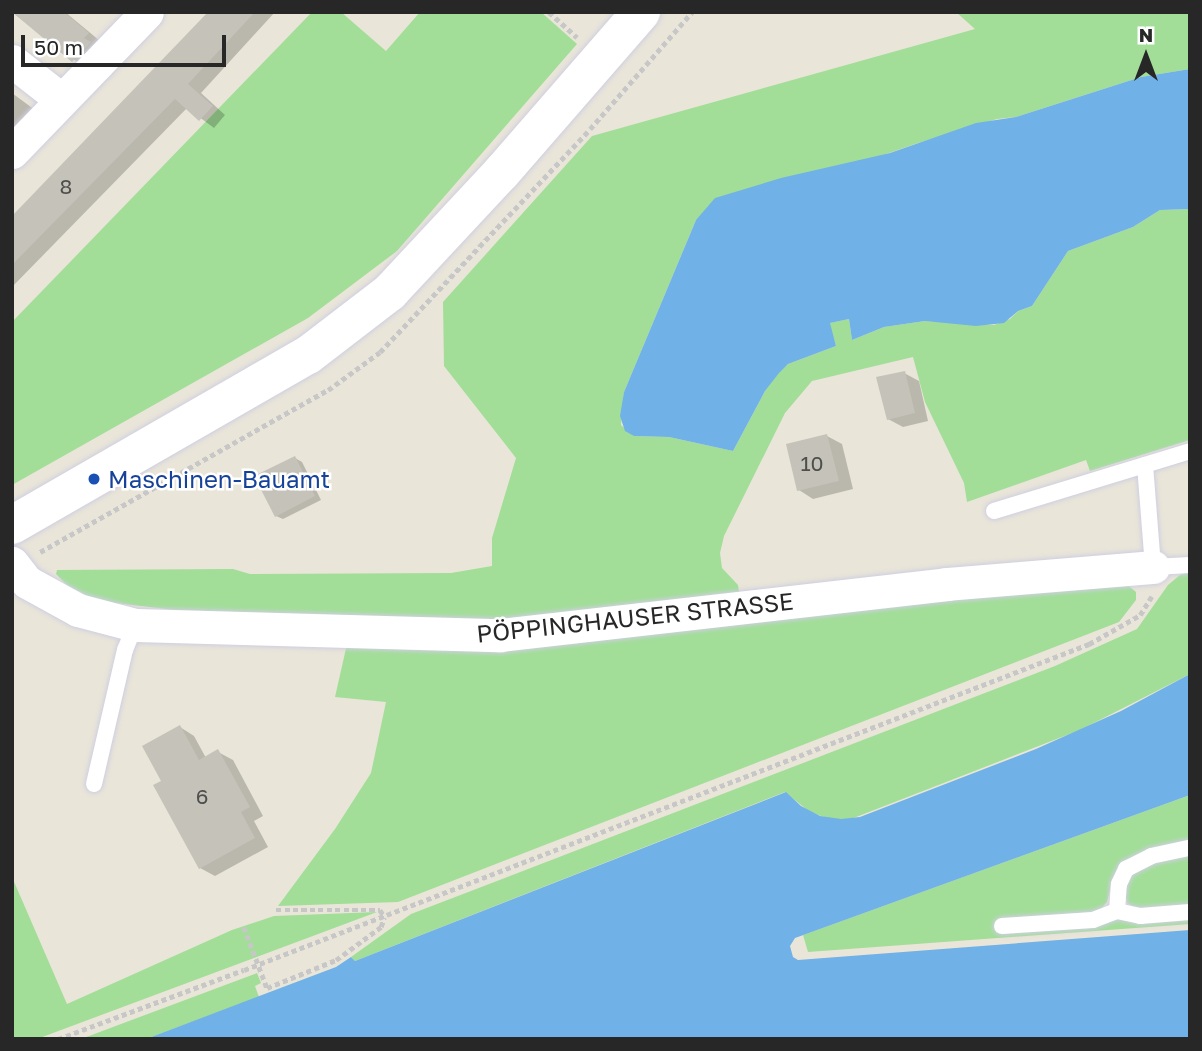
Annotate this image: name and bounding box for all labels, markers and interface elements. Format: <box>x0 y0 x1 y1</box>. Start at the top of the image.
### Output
scale bar <box>24 21 229 65</box>
north arrow <box>1111 21 1181 91</box>
text: N <box>1139 23 1153 46</box>
text: 50 m <box>34 34 83 60</box>
house number: 8 <box>60 173 72 199</box>
house number: 10 <box>800 450 824 476</box>
place label: Maschinen-Bauamt <box>108 465 330 493</box>
marker: Maschinen-Bauamt <box>86 471 102 487</box>
street label: PÖPPINGHAUSER STRASSE <box>475 586 795 648</box>
house number: 6 <box>196 783 208 809</box>

